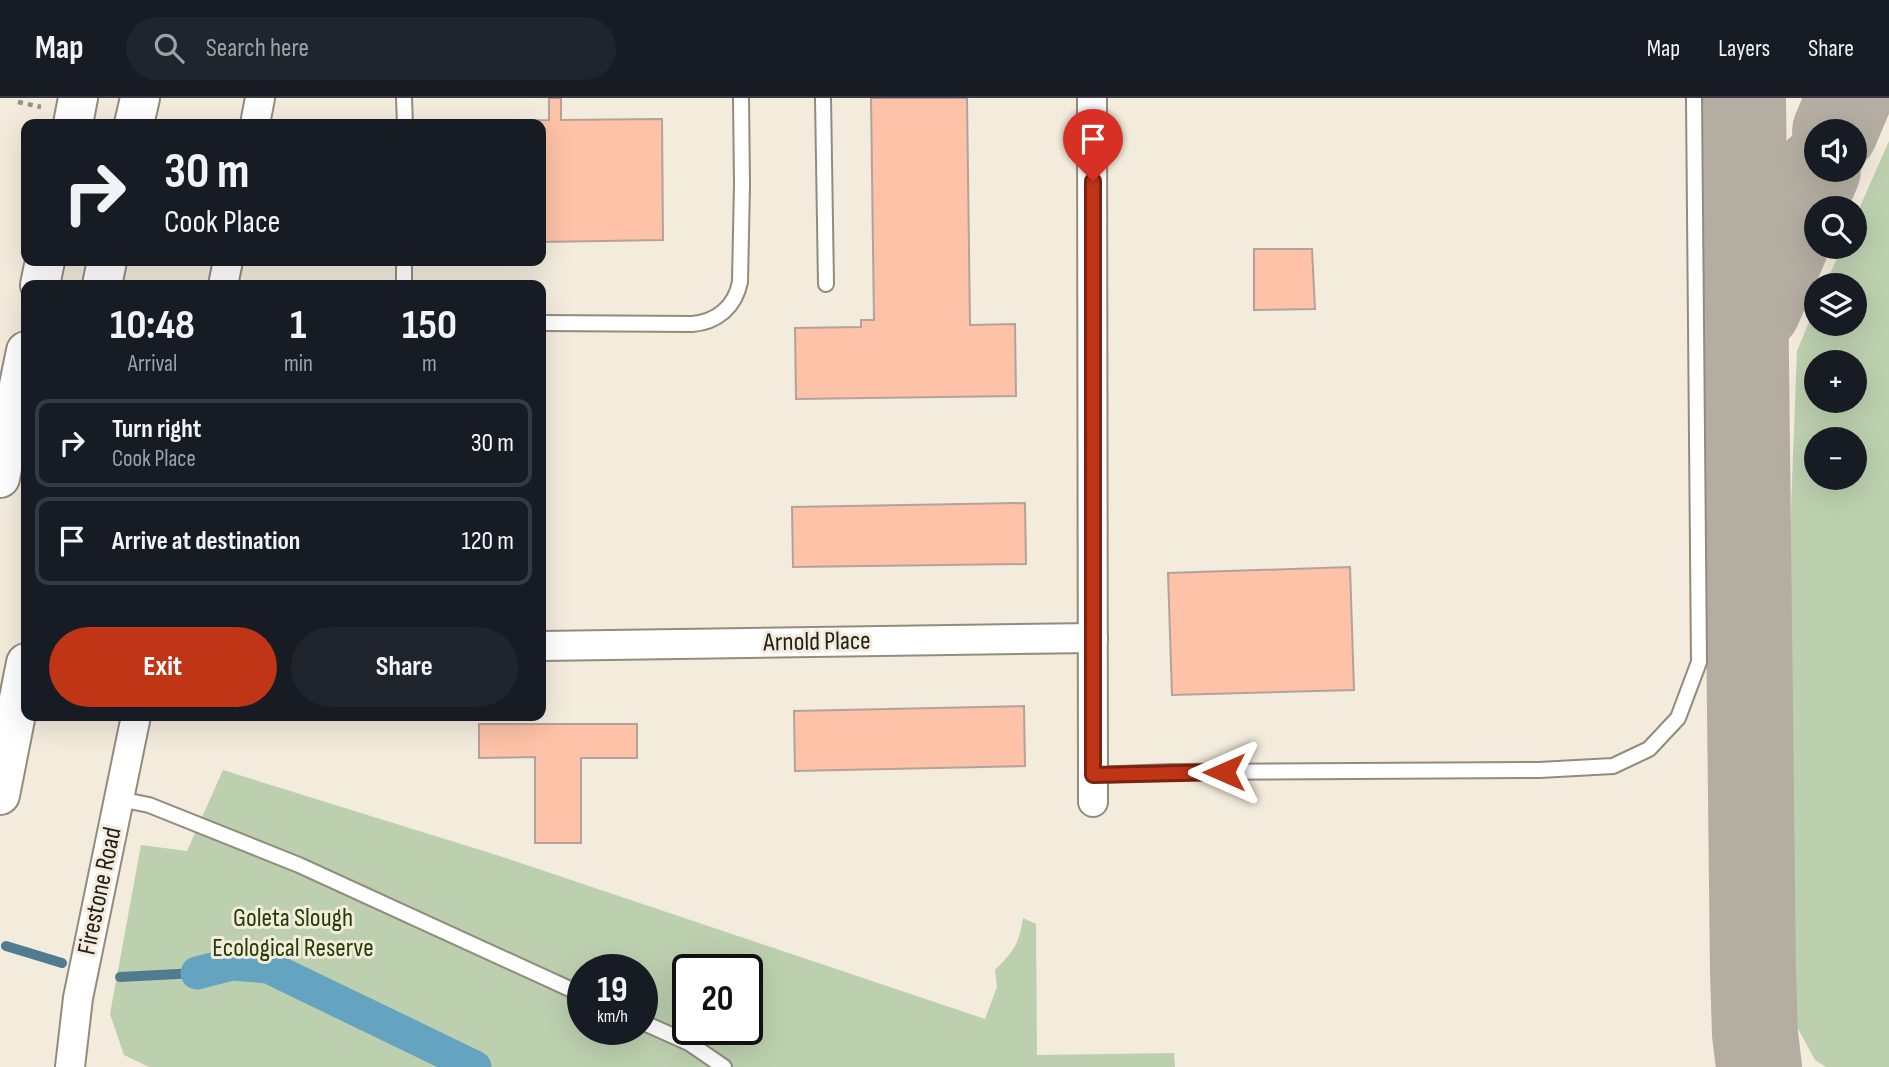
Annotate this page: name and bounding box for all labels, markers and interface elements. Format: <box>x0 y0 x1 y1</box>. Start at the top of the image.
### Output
search box <box>126 17 616 80</box>
text: Map <box>35 28 84 68</box>
icon: search <box>150 29 188 67</box>
text: Search here <box>206 33 309 64</box>
text: Map <box>1647 34 1680 63</box>
text: Layers <box>1718 34 1770 63</box>
text: Share <box>1808 34 1854 63</box>
pin <box>1063 109 1123 181</box>
map controls <box>1804 119 1867 490</box>
button: sound <box>1804 119 1867 182</box>
icon: arrive <box>1074 120 1112 158</box>
text: 30 m <box>164 143 249 202</box>
icon: right <box>49 147 140 238</box>
button: search <box>1804 196 1867 259</box>
text: Cook Place <box>164 203 280 242</box>
button: layers <box>1804 273 1867 336</box>
text: 10:48 <box>110 300 195 351</box>
text: 1 <box>290 300 307 351</box>
text: 150 <box>402 300 457 351</box>
text: Arrival <box>128 350 177 378</box>
text: min <box>284 350 313 378</box>
text: m <box>422 350 437 378</box>
button: + <box>1804 350 1867 413</box>
text: Turn right <box>112 414 201 445</box>
icon: right <box>53 424 91 462</box>
button: − <box>1804 427 1867 490</box>
text: 30 m <box>471 428 514 459</box>
text: Cook Place <box>112 445 196 473</box>
icon: arrive <box>53 522 91 560</box>
text: Arrive at destination <box>112 526 300 557</box>
text: 120 m <box>461 526 514 557</box>
street label: Arnold Place <box>762 626 871 658</box>
button: Exit <box>49 627 277 707</box>
button: Share <box>291 627 518 707</box>
position arrow <box>1187 735 1261 809</box>
street label: Firestone Road <box>71 824 129 958</box>
park label: Goleta Slough Ecological Reserve <box>212 903 374 964</box>
speed limit sign: 20 <box>672 954 763 1045</box>
text: 19 <box>597 969 628 1012</box>
text: km/h <box>597 1006 628 1027</box>

